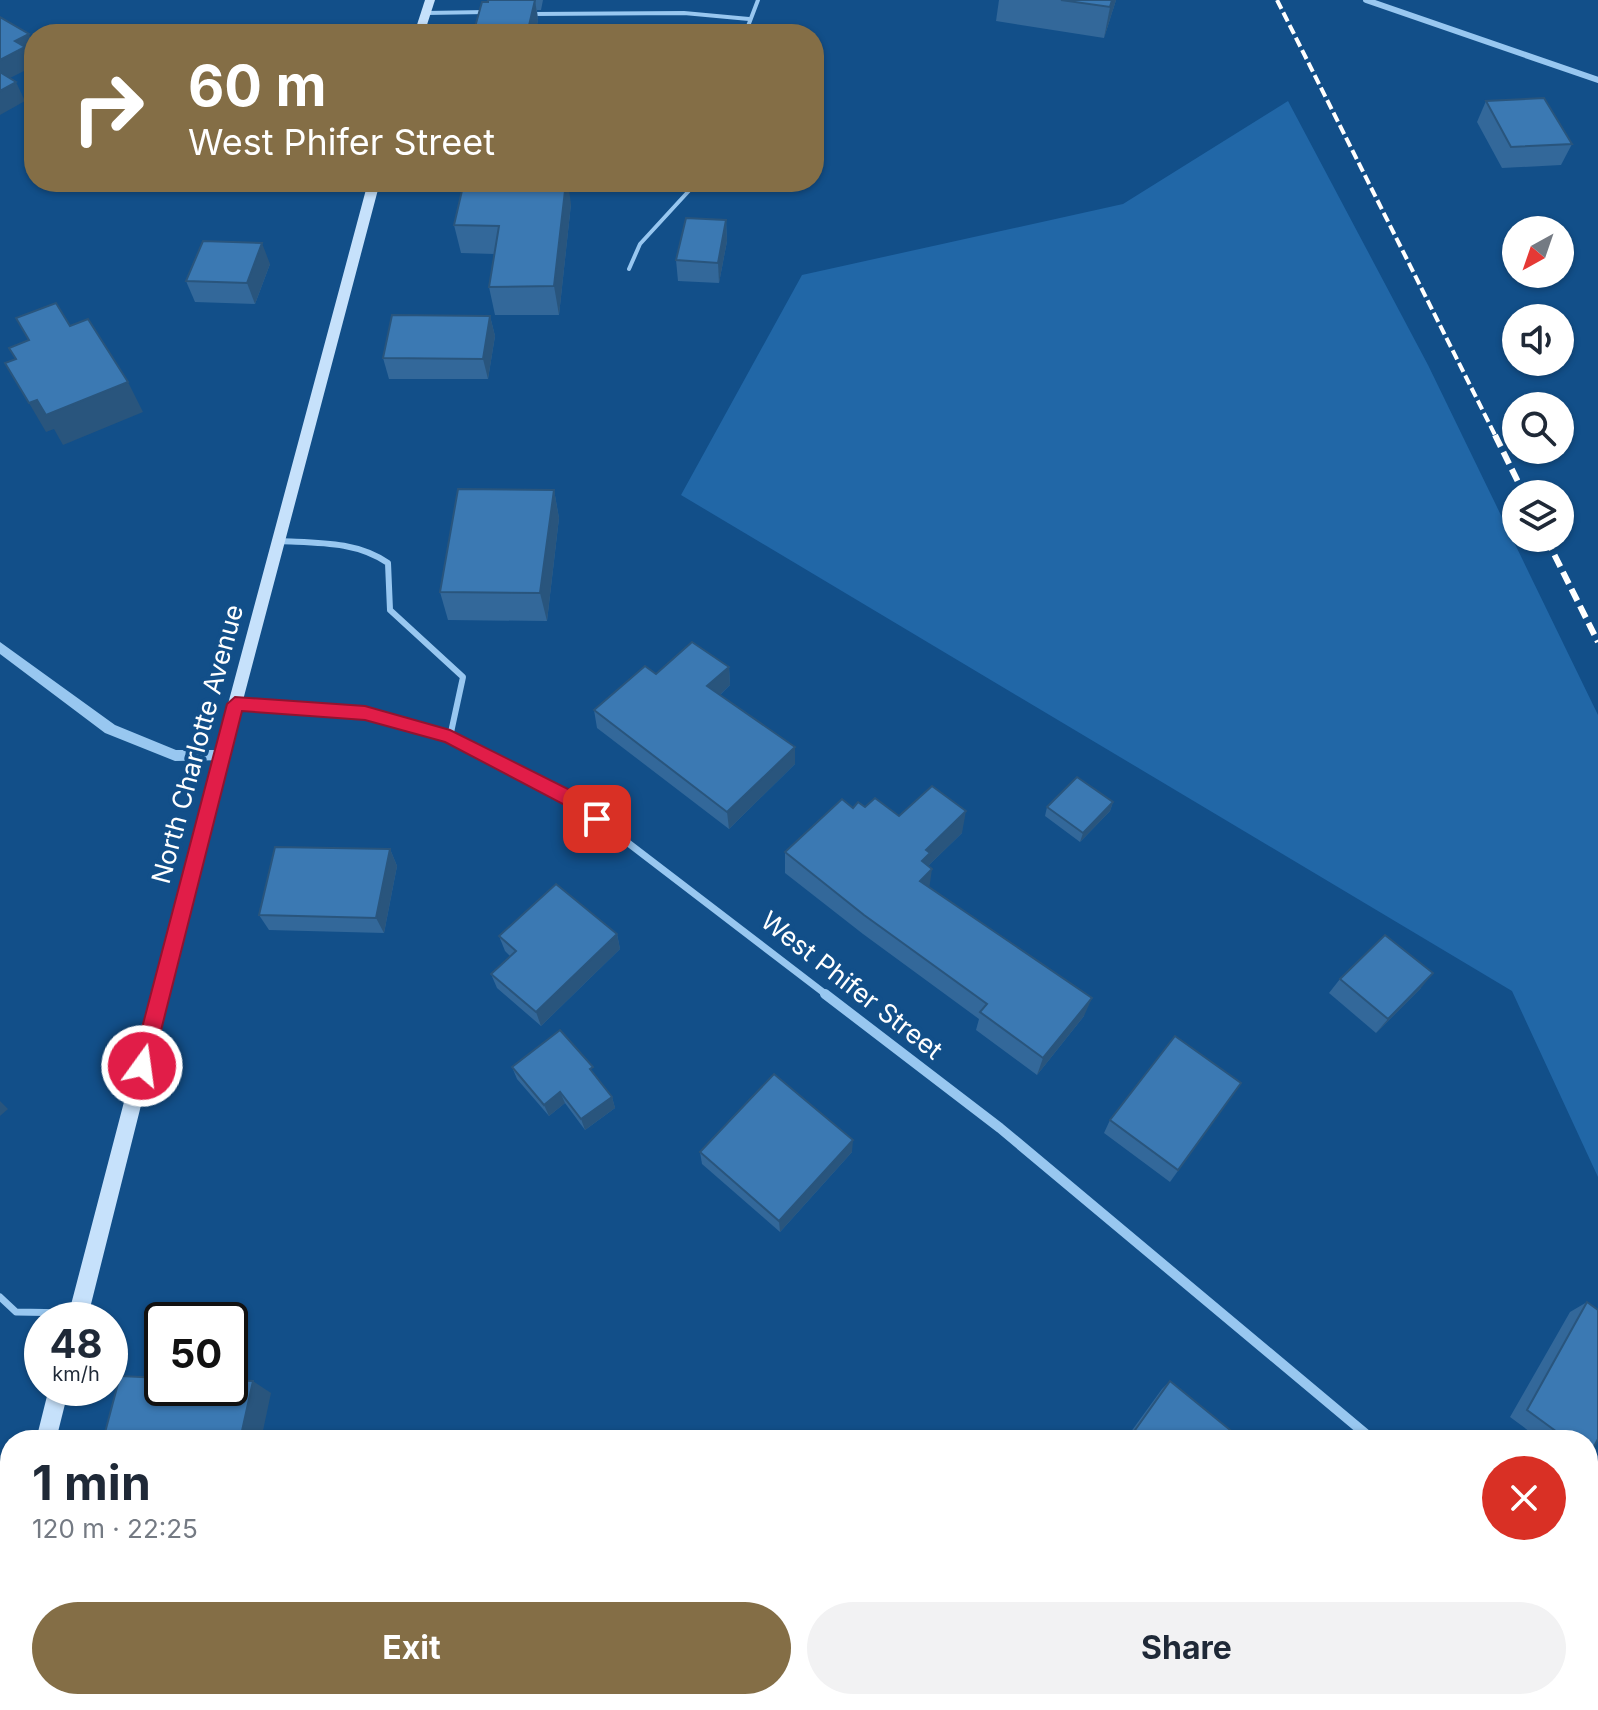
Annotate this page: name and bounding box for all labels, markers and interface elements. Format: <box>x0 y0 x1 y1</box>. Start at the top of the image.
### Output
text: 60 m <box>188 52 327 120</box>
icon: right <box>56 56 160 160</box>
text: West Phifer Street <box>188 120 495 164</box>
north arrow <box>1502 216 1574 288</box>
map controls <box>1502 216 1574 552</box>
button: sound <box>1502 304 1574 376</box>
button: search <box>1502 392 1574 464</box>
button: layers <box>1502 480 1574 552</box>
street label: North Charlotte Avenue <box>145 601 249 887</box>
pin <box>563 785 631 853</box>
icon: arrive <box>575 797 619 841</box>
street label: West Phifer Street <box>755 905 949 1065</box>
position arrow <box>100 1024 184 1108</box>
speed limit sign: 50 <box>144 1302 248 1406</box>
text: 48 <box>49 1319 103 1368</box>
text: km/h <box>52 1362 100 1386</box>
text: 1 min <box>32 1453 151 1512</box>
button: close <box>1482 1456 1566 1540</box>
text: 120 m · 22:25 <box>32 1513 198 1544</box>
button: Exit <box>32 1602 791 1694</box>
button: Share <box>807 1602 1566 1694</box>

